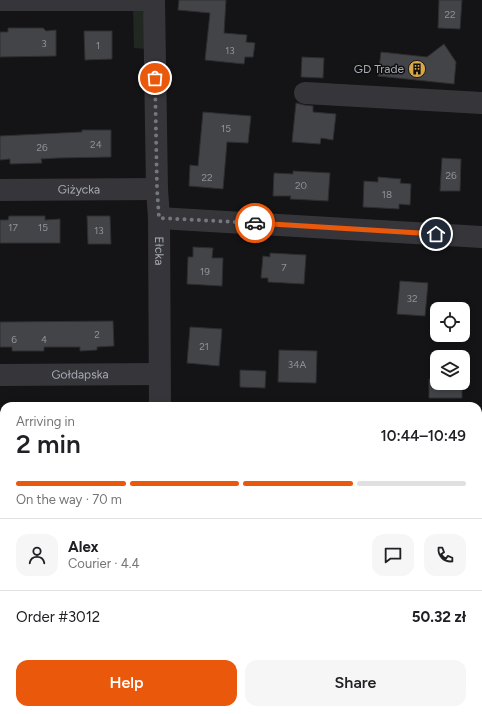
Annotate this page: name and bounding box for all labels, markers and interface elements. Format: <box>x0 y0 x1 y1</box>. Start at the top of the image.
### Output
house number: 22 <box>444 8 456 21</box>
house number: 3 <box>41 37 47 50</box>
house number: 1 <box>96 39 100 52</box>
house number: 13 <box>225 44 235 57</box>
building icon: GD Trade <box>407 59 427 79</box>
pin <box>138 61 172 95</box>
place label: GD Trade <box>354 62 404 76</box>
icon: bag <box>144 67 166 89</box>
house number: 15 <box>221 122 231 135</box>
house number: 24 <box>90 138 102 151</box>
house number: 26 <box>36 141 48 154</box>
house number: 26 <box>445 169 457 182</box>
house number: 22 <box>201 171 213 184</box>
house number: 20 <box>295 179 307 192</box>
street label: Giżycka <box>58 182 100 197</box>
house number: 18 <box>382 188 392 201</box>
courier <box>235 203 275 243</box>
icon: car <box>244 212 266 234</box>
pin <box>419 217 453 251</box>
house number: 17 <box>8 221 18 234</box>
house number: 15 <box>38 221 48 234</box>
icon: home <box>425 223 447 245</box>
house number: 13 <box>94 224 104 237</box>
street label: Ełcka <box>152 236 166 265</box>
house number: 7 <box>281 261 287 274</box>
house number: 19 <box>200 265 210 278</box>
house number: 32 <box>406 292 418 305</box>
map controls <box>430 302 470 390</box>
button: locate <box>430 302 470 342</box>
house number: 2 <box>94 328 100 341</box>
house number: 6 <box>11 333 17 346</box>
house number: 4 <box>41 333 47 346</box>
house number: 21 <box>199 340 209 353</box>
button: layers <box>430 350 470 390</box>
house number: 34A <box>288 358 306 371</box>
street label: Gołdapska <box>51 367 109 382</box>
text: Arriving in <box>16 414 75 429</box>
text: 10:44–10:49 <box>380 427 466 445</box>
text: 2 min <box>16 428 81 460</box>
text: On the way · 70 m <box>16 492 122 507</box>
button: person <box>16 534 58 576</box>
button: chat <box>372 534 414 576</box>
button: phone <box>424 534 466 576</box>
text: Alex <box>68 538 98 556</box>
text: Courier · 4.4 <box>68 556 140 571</box>
text: Order #3012 <box>16 608 100 626</box>
text: 50.32 zł <box>412 608 466 626</box>
button: Help <box>16 660 237 706</box>
button: Share <box>245 660 466 706</box>

